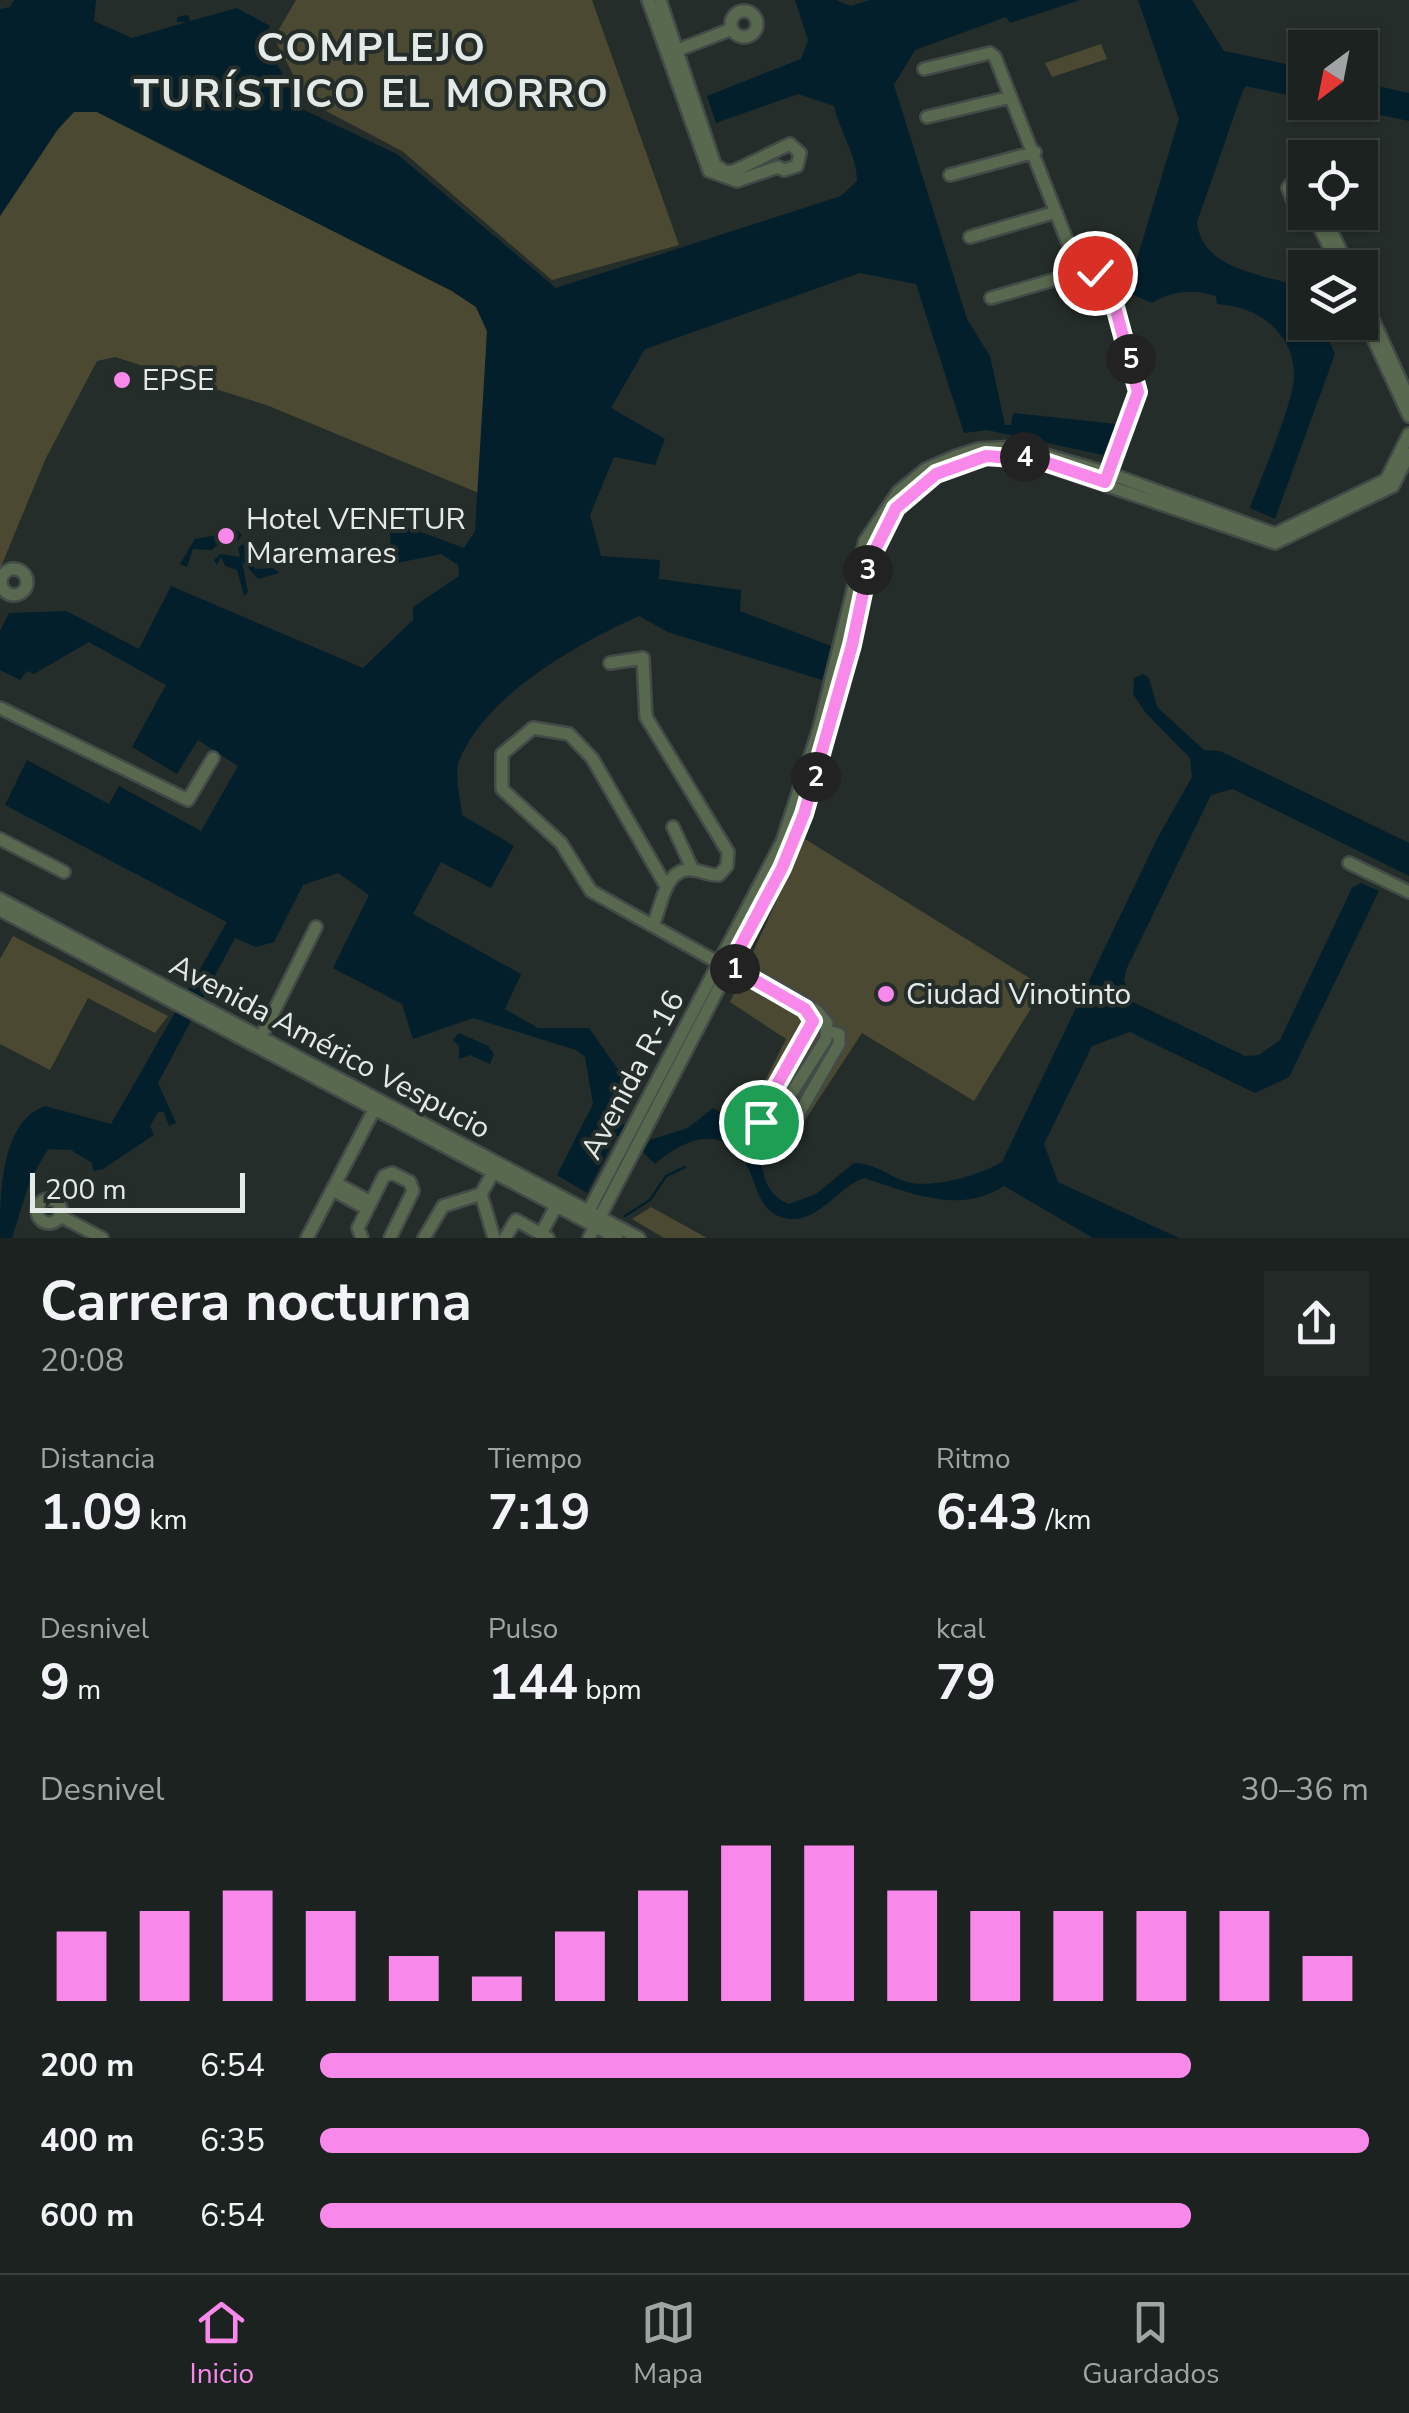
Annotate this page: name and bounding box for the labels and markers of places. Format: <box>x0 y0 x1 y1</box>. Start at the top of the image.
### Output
pin <box>1053 231 1138 316</box>
pin: 5 <box>1106 334 1156 384</box>
place label: EPSE <box>142 360 214 401</box>
marker: EPSE <box>111 369 133 391</box>
pin: 4 <box>1000 432 1050 482</box>
place label: Hotel VENETUR Maremares <box>246 499 466 574</box>
marker: Hotel VENETUR Maremares <box>215 525 237 547</box>
pin: 3 <box>843 545 893 595</box>
pin: 2 <box>791 752 841 802</box>
pin: 1 <box>710 944 760 994</box>
place label: Ciudad Vinotinto <box>906 974 1131 1015</box>
marker: Ciudad Vinotinto <box>875 983 897 1005</box>
pin <box>719 1080 804 1165</box>

